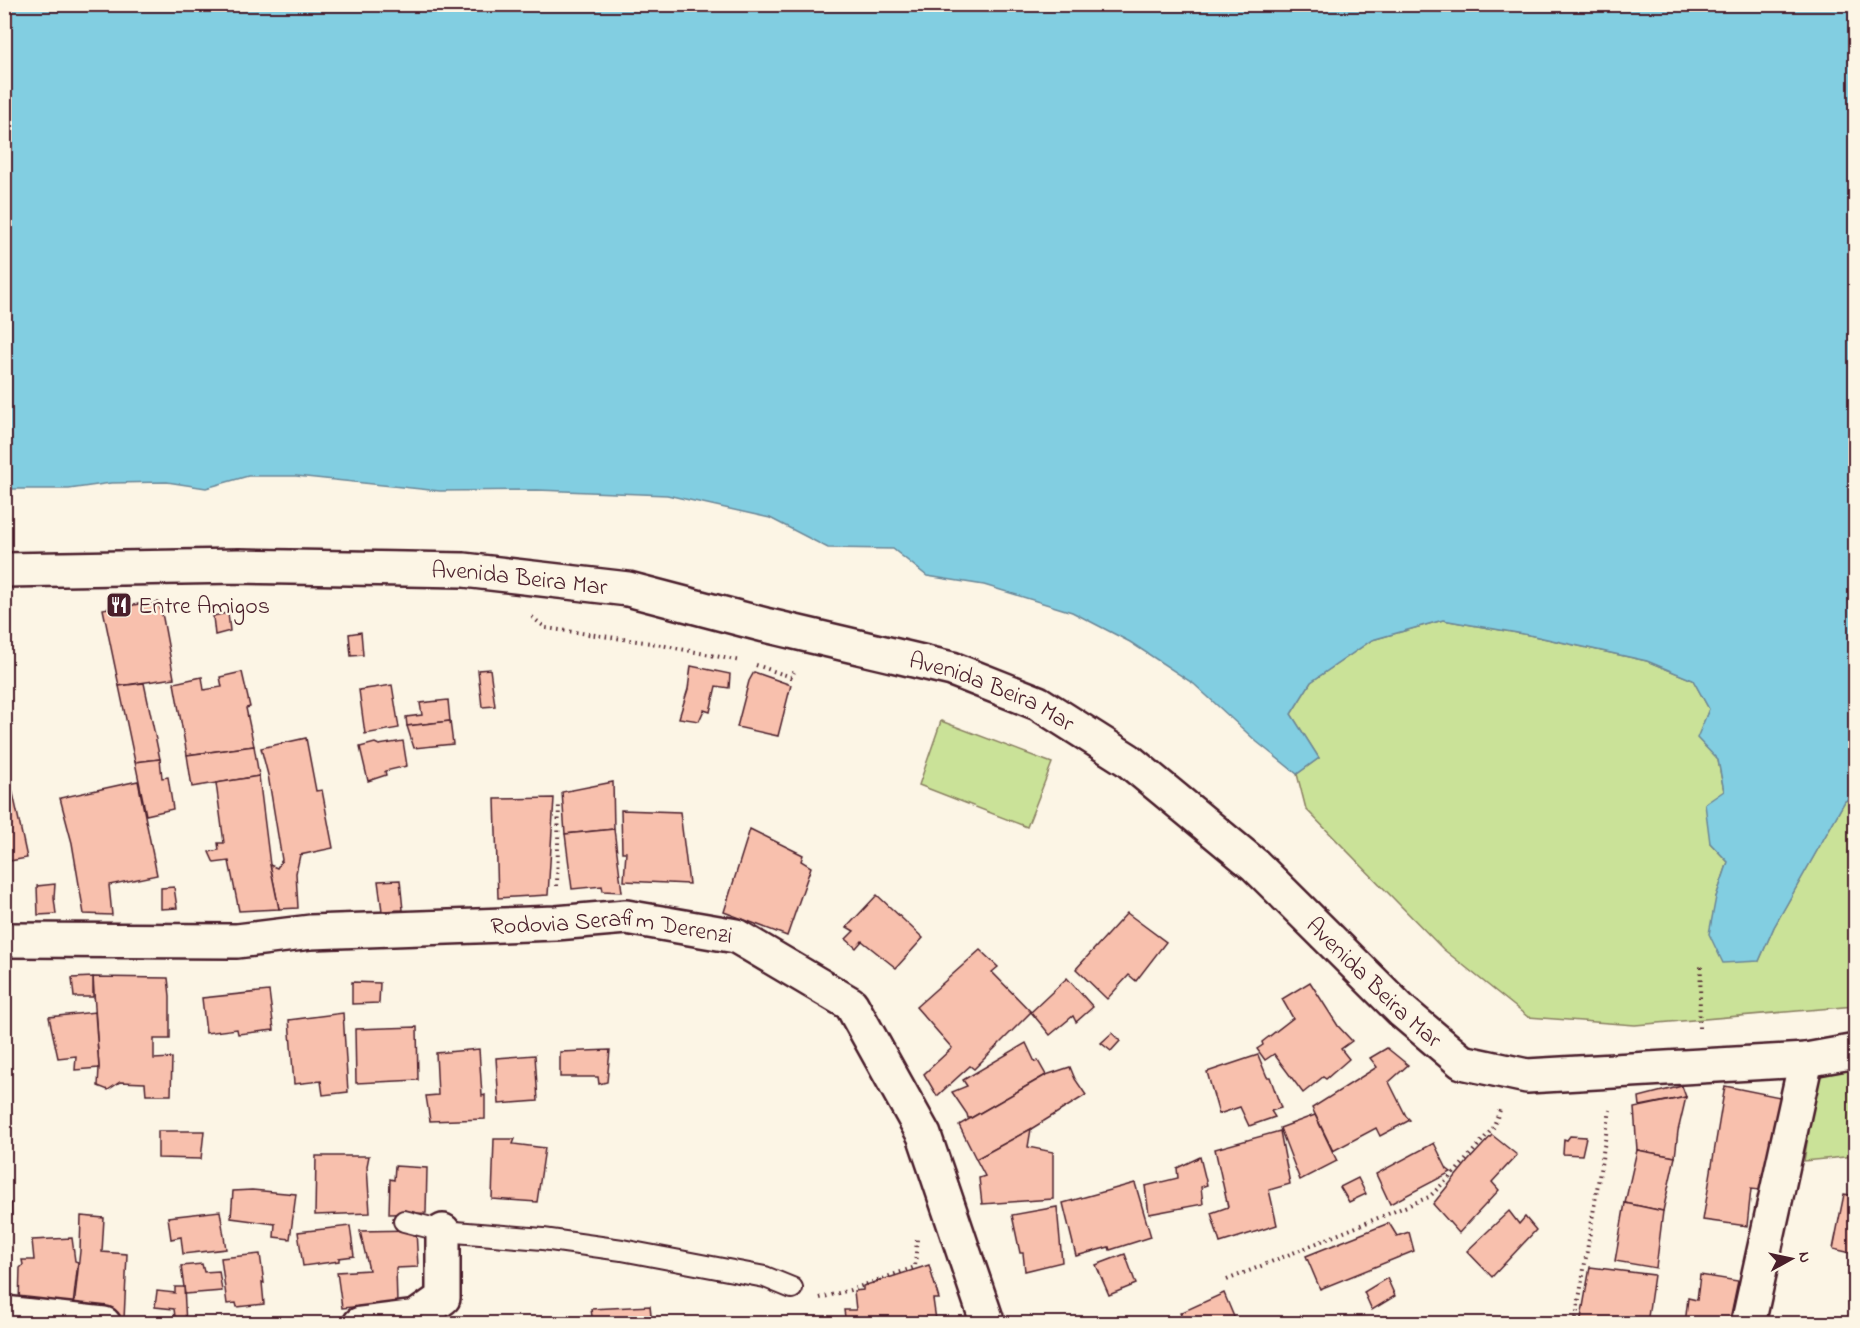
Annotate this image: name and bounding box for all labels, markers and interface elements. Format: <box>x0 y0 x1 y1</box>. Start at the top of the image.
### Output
street label: Avenida Beira Mar <box>431 554 610 607</box>
restaurant icon: Entre Amigos <box>104 590 134 620</box>
place label: Entre Amigos <box>138 590 270 625</box>
street label: Avenida Beira Mar <box>905 644 1081 742</box>
street label: Rodovia Serafim Derenzi <box>490 901 735 955</box>
street label: Avenida Beira Mar <box>1297 910 1449 1058</box>
north arrow <box>1761 1229 1821 1289</box>
text: N <box>1791 1250 1817 1264</box>

